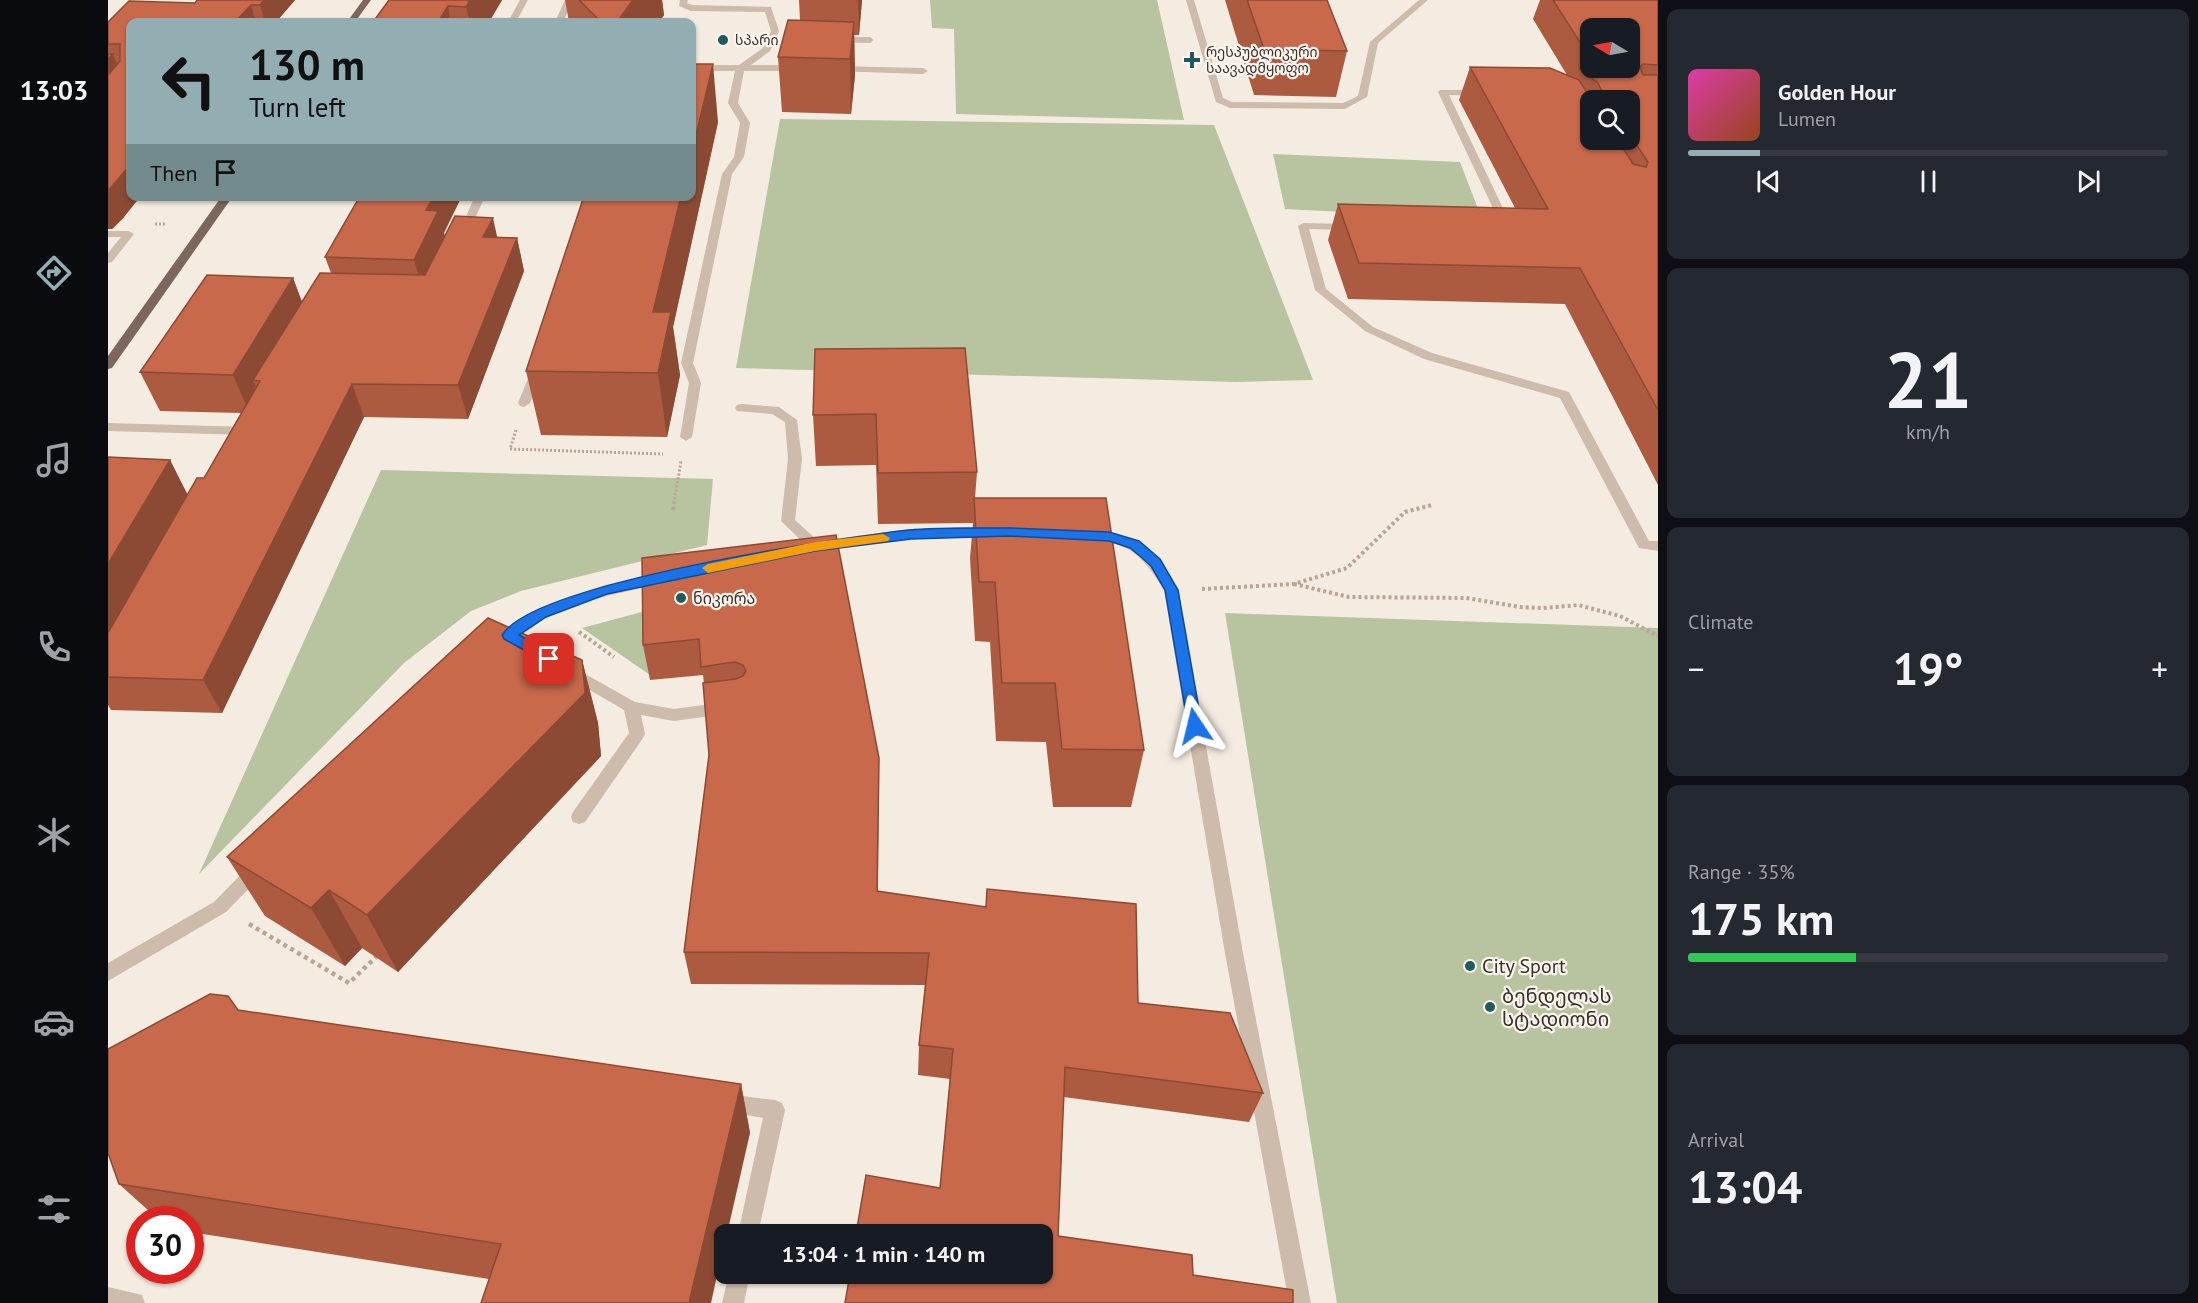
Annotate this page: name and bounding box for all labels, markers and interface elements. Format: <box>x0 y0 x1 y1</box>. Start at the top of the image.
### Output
north arrow <box>1580 18 1640 78</box>
map controls <box>1580 18 1640 150</box>
place label: სპარი <box>735 31 778 49</box>
marker: სპარი <box>716 33 730 47</box>
text: 130 m <box>249 37 365 92</box>
icon: left <box>150 42 228 120</box>
place label: რესპუბლიკური საავადმყოფო <box>1206 43 1318 77</box>
marker: რესპუბლიკური საავადმყოფო <box>1183 51 1201 69</box>
text: 13:03 <box>20 73 88 107</box>
text: Golden Hour <box>1778 78 1896 106</box>
text: Turn left <box>249 90 346 124</box>
button: search <box>1580 90 1640 150</box>
text: Lumen <box>1778 106 1836 132</box>
icon: arrive <box>209 156 242 189</box>
text: Then <box>150 159 197 187</box>
icon: previous <box>1752 165 1785 198</box>
icon: pause <box>1912 165 1945 198</box>
icon: next <box>2072 165 2105 198</box>
icon: directions <box>33 252 75 294</box>
text: 21 <box>1884 329 1972 430</box>
text: km/h <box>1906 419 1950 445</box>
icon: music <box>33 439 75 481</box>
place label: ნიკორა <box>693 588 755 608</box>
marker: ნიკორა <box>674 591 688 605</box>
text: Climate <box>1688 609 1754 635</box>
icon: phone <box>33 626 75 668</box>
pin <box>523 633 574 684</box>
text: 19° <box>1893 639 1963 697</box>
icon: arrive <box>532 642 565 675</box>
text: − <box>1688 647 1705 690</box>
text: + <box>2151 647 2168 690</box>
position arrow <box>1163 694 1227 758</box>
icon: climate <box>33 814 75 856</box>
text: Range · 35% <box>1688 859 1795 885</box>
text: 175 km <box>1688 889 1834 947</box>
place label: City Sport <box>1482 953 1566 979</box>
marker: City Sport <box>1463 959 1477 973</box>
place label: ბენდელას სტადიონი <box>1502 983 1612 1032</box>
marker: ბენდელას სტადიონი <box>1483 1000 1497 1014</box>
icon: car <box>33 1001 75 1043</box>
text: Arrival <box>1688 1127 1744 1153</box>
text: 13:04 <box>1688 1157 1802 1215</box>
icon: filters <box>33 1188 75 1230</box>
speed limit sign: 30 <box>126 1206 204 1284</box>
text: 13:04 · 1 min · 140 m <box>782 1240 985 1268</box>

